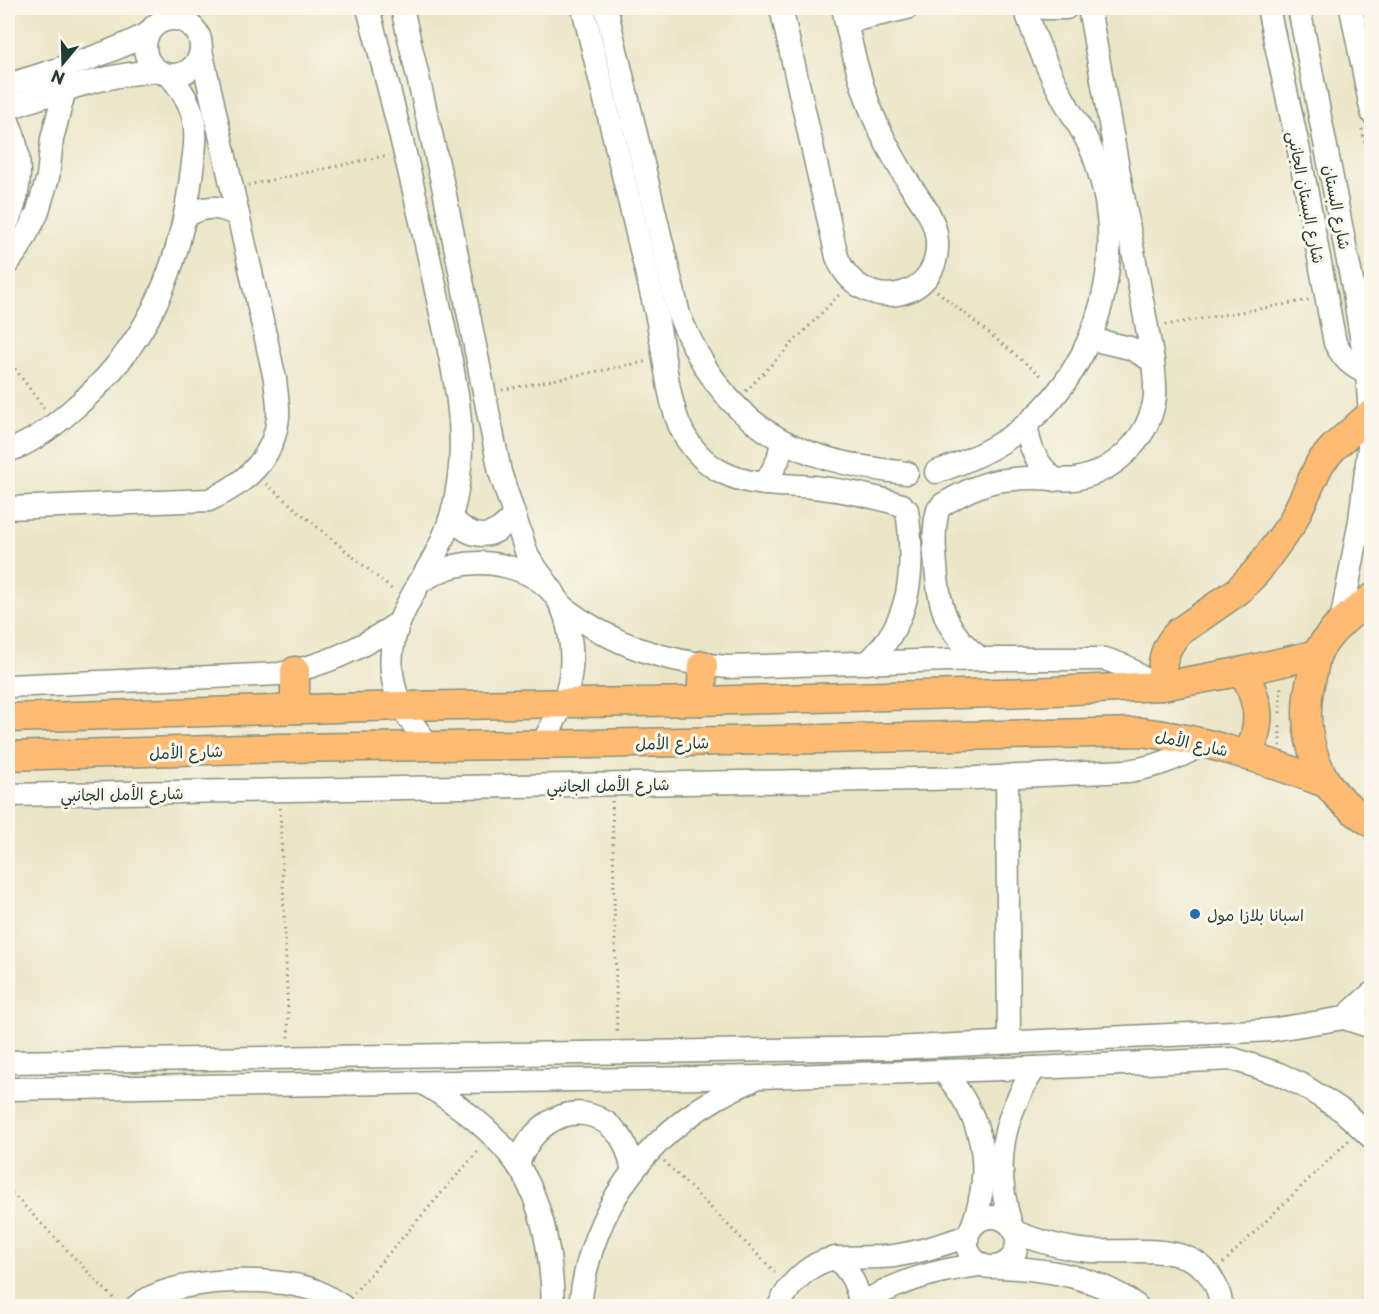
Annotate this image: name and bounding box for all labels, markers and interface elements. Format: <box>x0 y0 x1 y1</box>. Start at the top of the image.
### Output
north arrow <box>33 33 93 93</box>
text: N <box>48 65 68 92</box>
street label: شارع البستان الجانبى <box>1281 129 1332 266</box>
street label: شارع البستان <box>1317 163 1358 252</box>
street label: شارع الأمل <box>1153 723 1231 762</box>
street label: شارع الأمل <box>635 729 709 756</box>
street label: شارع الأمل <box>149 738 223 765</box>
street label: شارع الأمل الجانبي <box>546 771 670 801</box>
street label: شارع الأمل الجانبي <box>60 780 184 810</box>
place label: اسبانا بلازا مول <box>1207 902 1304 926</box>
marker: اسبانا بلازا مول <box>1188 907 1202 921</box>

